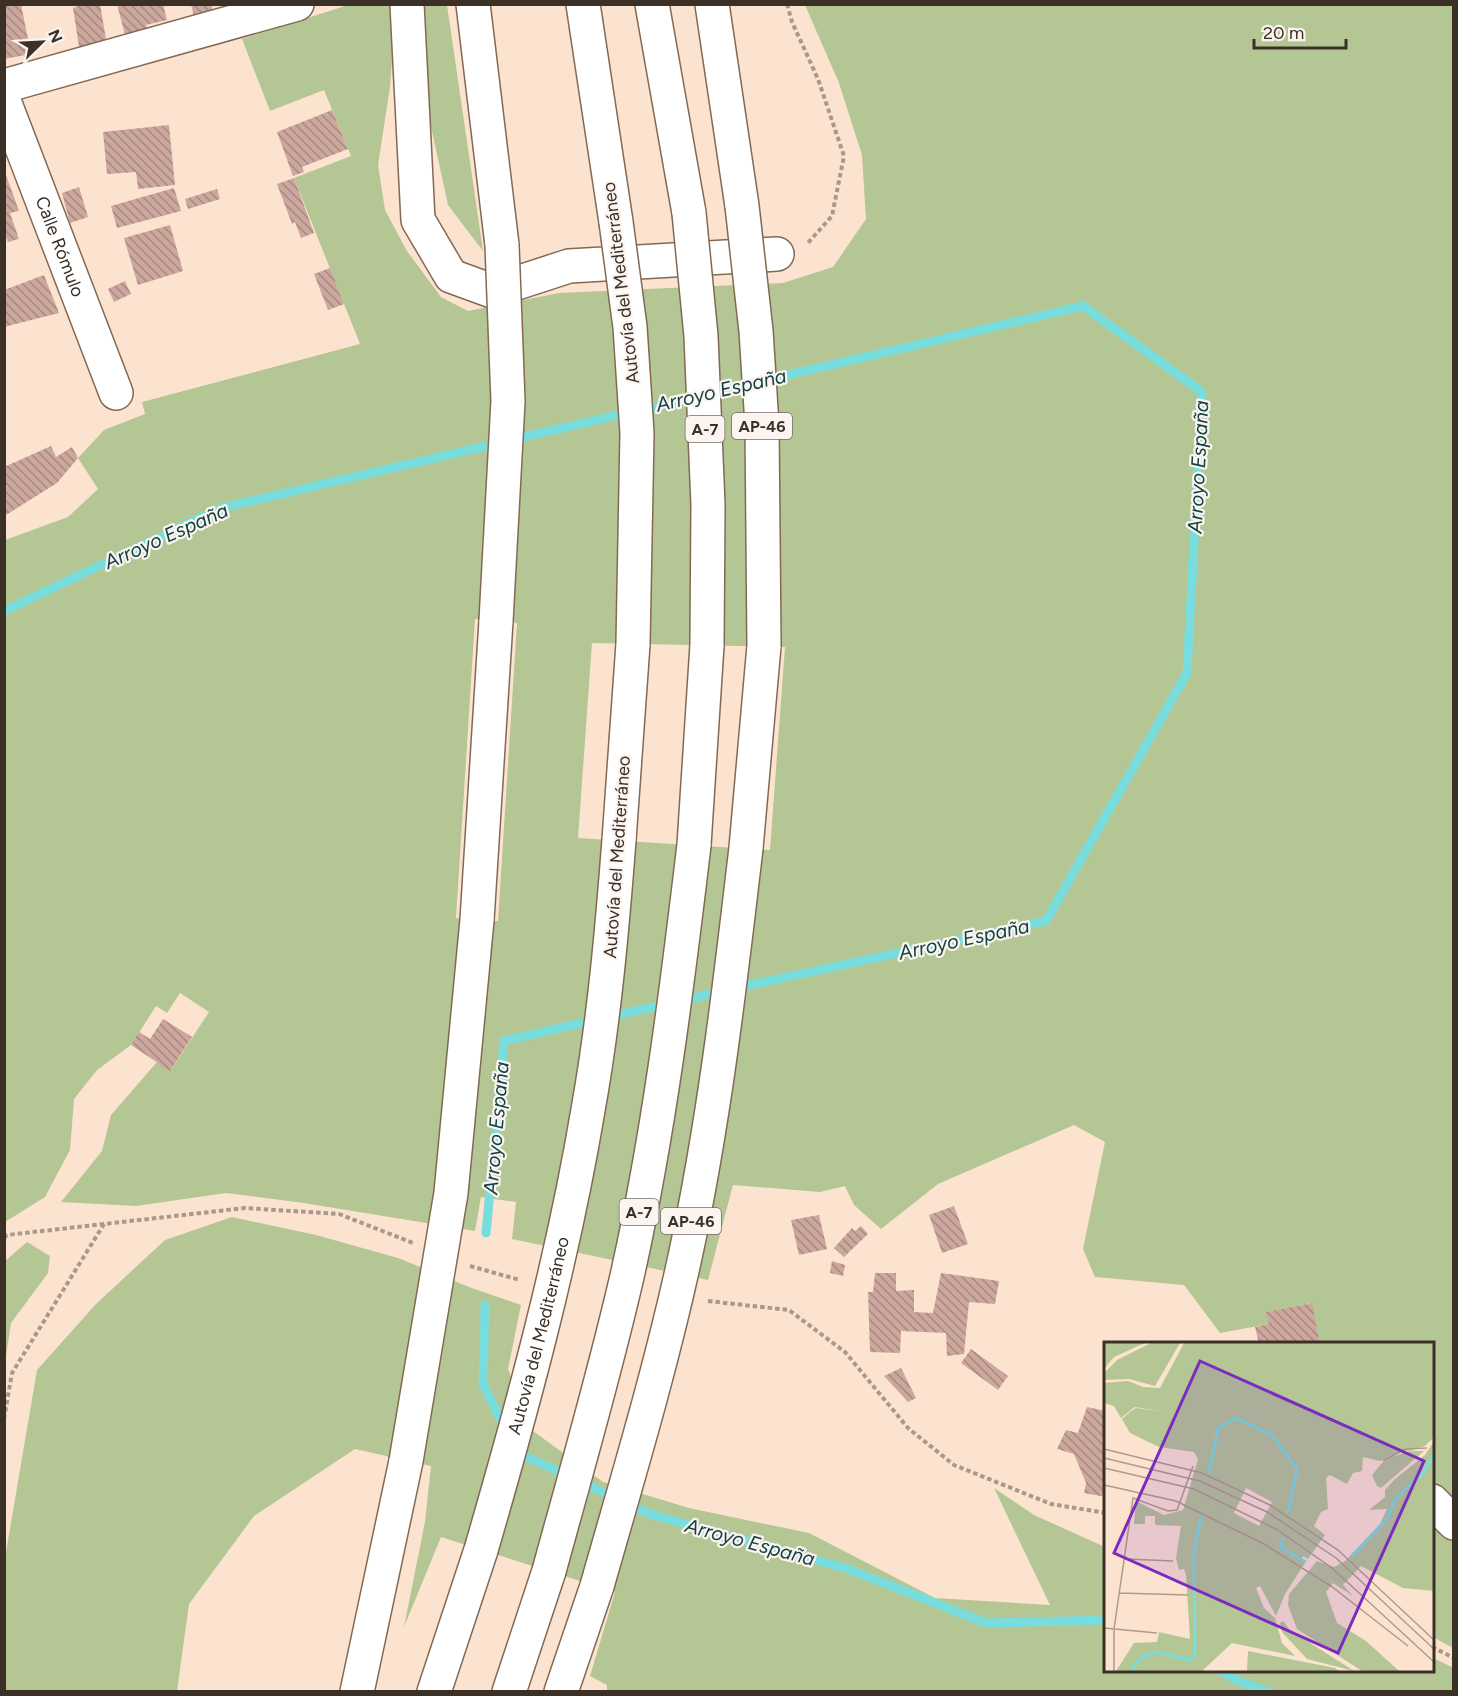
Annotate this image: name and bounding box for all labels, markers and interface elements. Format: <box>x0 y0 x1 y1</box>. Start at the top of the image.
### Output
north arrow <box>12 12 72 72</box>
scale bar <box>1254 12 1346 50</box>
text: 20 m <box>1263 22 1304 44</box>
text: N <box>44 27 66 46</box>
street label: Autovía del Mediterráneo <box>598 181 644 385</box>
street label: Calle Rómulo <box>31 193 89 300</box>
water label: Arroyo España <box>652 363 789 417</box>
water label: Arroyo España <box>1182 400 1213 535</box>
road number: AP-46 <box>732 413 792 439</box>
road number: A-7 <box>686 416 724 442</box>
water label: Arroyo España <box>99 498 232 574</box>
street label: Autovía del Mediterráneo <box>599 755 635 959</box>
water label: Arroyo España <box>895 913 1032 965</box>
water label: Arroyo España <box>478 1060 514 1196</box>
road number: A-7 <box>620 1199 658 1225</box>
road number: AP-46 <box>661 1208 721 1234</box>
street label: Autovía del Mediterráneo <box>503 1235 574 1437</box>
inset map <box>1104 1342 1434 1672</box>
water label: Arroyo España <box>682 1513 818 1571</box>

